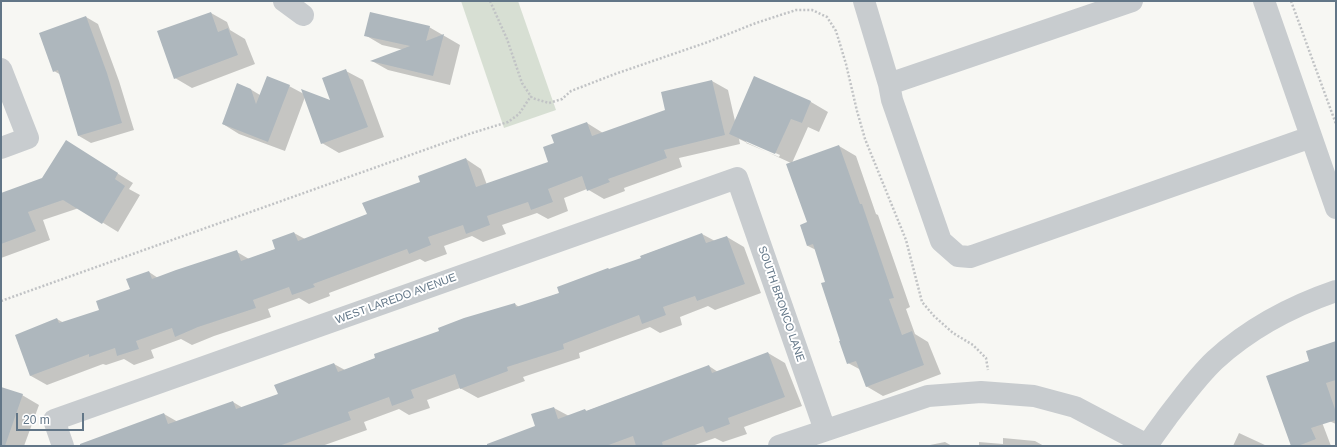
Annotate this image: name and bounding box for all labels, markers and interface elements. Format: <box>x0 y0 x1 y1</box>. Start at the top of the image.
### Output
street label: SOUTH BRONCO LANE <box>755 244 807 364</box>
street label: WEST LAREDO AVENUE <box>334 271 458 327</box>
scale bar <box>18 405 86 431</box>
text: 20 m <box>23 413 50 427</box>

